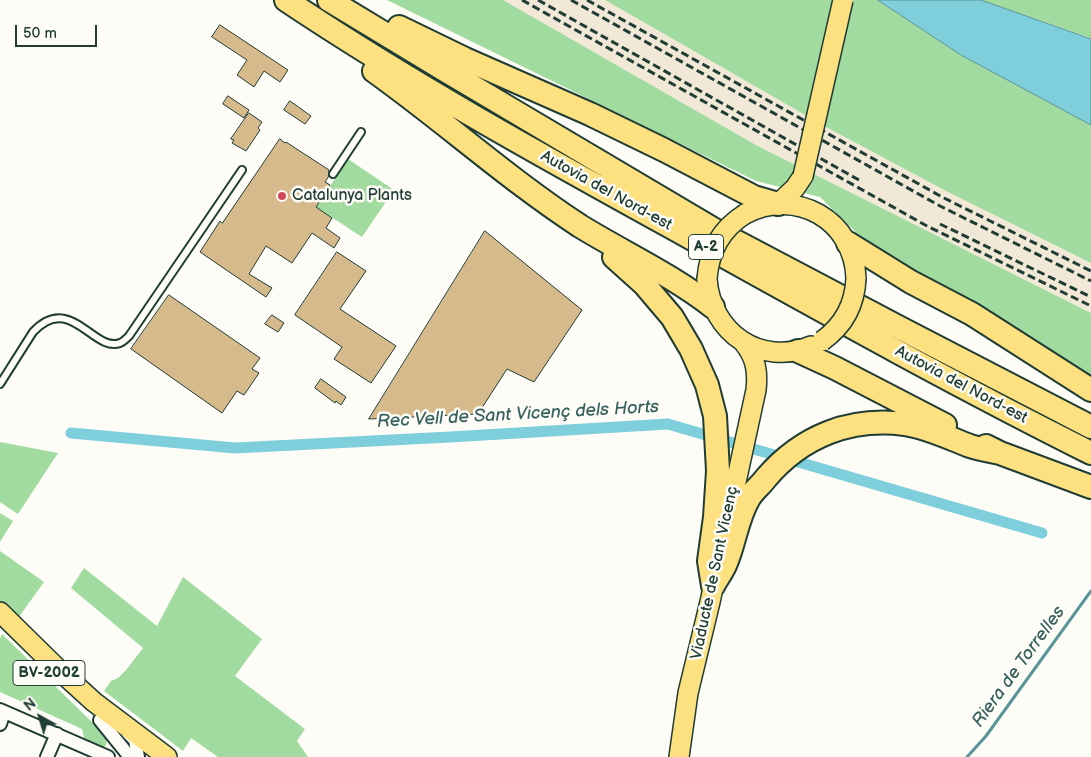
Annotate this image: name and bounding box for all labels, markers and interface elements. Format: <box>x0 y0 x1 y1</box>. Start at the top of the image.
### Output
scale bar <box>18 15 100 47</box>
text: 50 m <box>23 24 57 43</box>
street label: Autovia del Nord-est <box>537 147 675 235</box>
place label: Catalunya Plants <box>292 186 412 206</box>
marker: Catalunya Plants <box>276 190 288 202</box>
road number: A-2 <box>688 234 724 260</box>
street label: Autovia del Nord-est <box>892 342 1030 428</box>
water label: Rec Vell de Sant Vicenç dels Horts <box>376 397 660 433</box>
street label: Viaducte de Sant Vicenç <box>687 485 743 661</box>
water label: Riera de Torrelles <box>968 602 1070 732</box>
road number: BV-2002 <box>13 660 85 686</box>
north arrow <box>15 692 65 742</box>
text: N <box>21 695 40 715</box>

